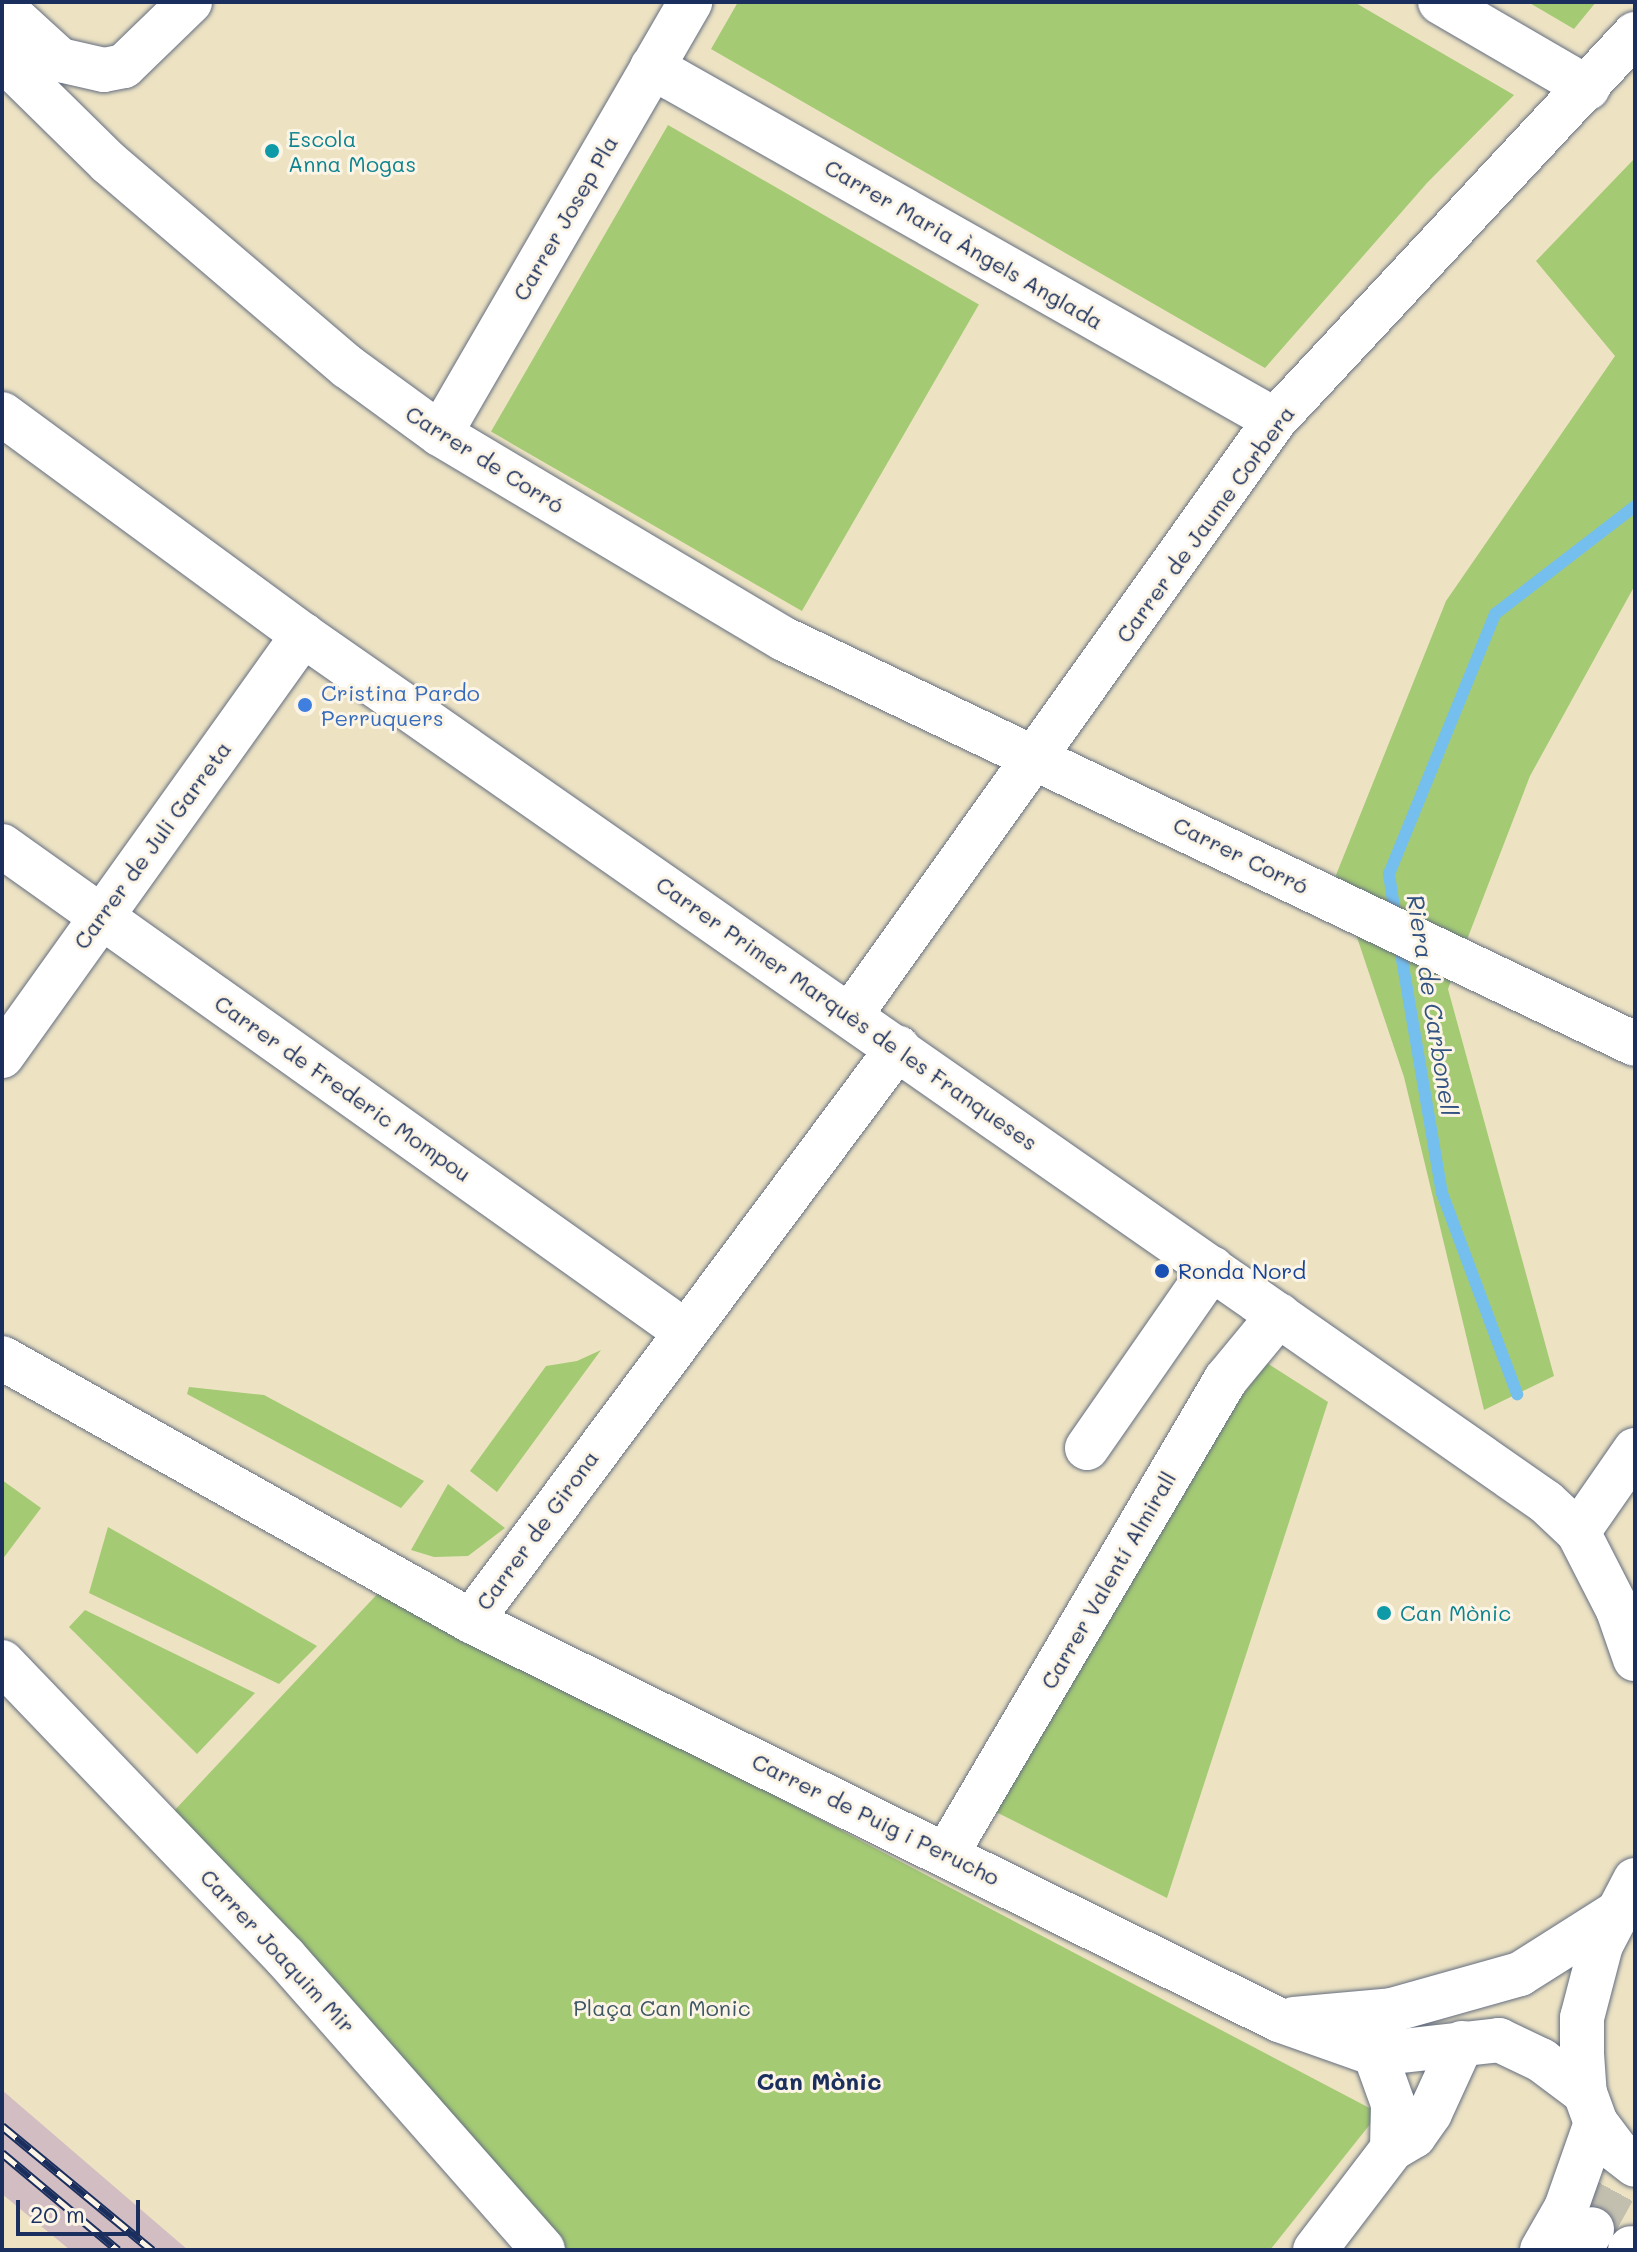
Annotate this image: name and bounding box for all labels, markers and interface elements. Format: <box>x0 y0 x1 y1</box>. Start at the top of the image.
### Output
place label: Escola Anna Mogas <box>288 125 416 176</box>
street label: Carrer Josep Pla <box>507 131 623 305</box>
marker: Escola Anna Mogas <box>263 142 281 160</box>
street label: Carrer Maria Àngels Anglada <box>820 153 1108 335</box>
street label: Carrer de Corró <box>401 400 569 518</box>
street label: Carrer de Jaume Corbera <box>1110 401 1300 647</box>
place label: Cristina Pardo Perruquers <box>321 679 480 730</box>
marker: Cristina Pardo Perruquers <box>296 696 314 714</box>
street label: Carrer de Juli Garreta <box>68 736 236 954</box>
street label: Carrer Corró <box>1169 811 1313 899</box>
street label: Carrer Primer Marquès de les Franqueses <box>651 870 1043 1156</box>
water label: Riera de Carbonell <box>1401 892 1465 1118</box>
street label: Carrer de Frederic Mompou <box>210 989 476 1187</box>
place label: Ronda Nord <box>1178 1258 1306 1284</box>
marker: Ronda Nord <box>1153 1262 1171 1280</box>
street label: Carrer de Girona <box>470 1445 604 1615</box>
street label: Carrer Valentí Almirall <box>1035 1467 1181 1693</box>
place label: Can Mònic <box>1400 1600 1511 1626</box>
marker: Can Mònic <box>1375 1604 1393 1622</box>
street label: Carrer de Puig i Perucho <box>748 1747 1004 1891</box>
street label: Carrer Joaquim Mir <box>195 1863 361 2039</box>
park label: Plaça Can Monic <box>573 1995 751 2021</box>
district label: Can Mònic <box>756 2067 882 2095</box>
scale bar <box>20 2184 144 2234</box>
text: 20 m <box>30 2198 85 2229</box>

